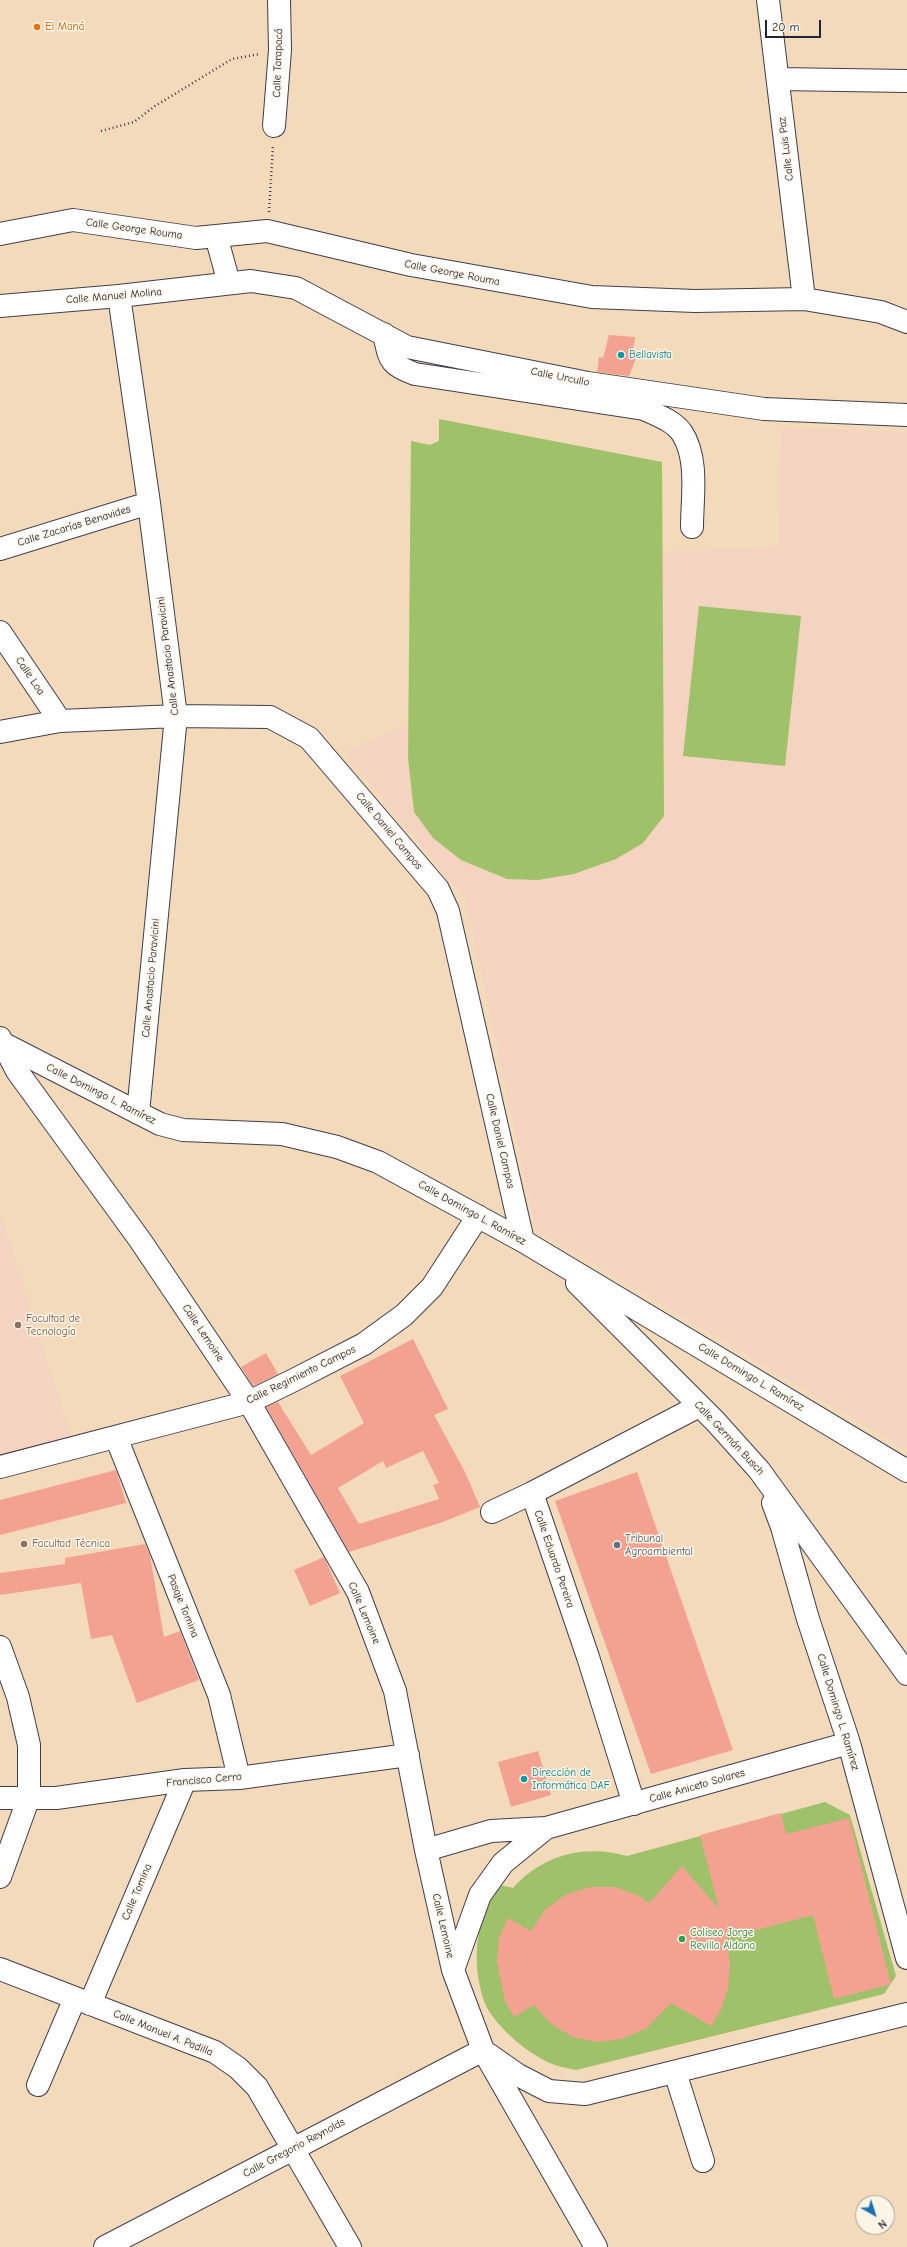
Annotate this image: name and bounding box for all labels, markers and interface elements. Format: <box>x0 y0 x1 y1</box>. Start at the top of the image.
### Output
scale bar <box>767 12 823 38</box>
place label: El Maná <box>45 20 84 34</box>
text: 20 m <box>772 20 800 34</box>
marker: El Maná <box>32 22 42 32</box>
street label: Calle Tarapacá <box>270 28 286 98</box>
street label: Calle Luis Paz <box>776 116 796 182</box>
street label: Calle George Rouma <box>85 216 183 242</box>
street label: Calle George Rouma <box>403 257 501 289</box>
street label: Calle Manuel Molina <box>65 285 163 307</box>
place label: Bellavista <box>629 348 672 362</box>
marker: Bellavista <box>616 350 626 360</box>
street label: Calle Urcullo <box>529 365 591 389</box>
street label: Calle Zacarías Benavides <box>16 503 132 549</box>
street label: Calle Anastacio Paravicini <box>154 596 182 716</box>
street label: Calle Loa <box>12 654 48 698</box>
street label: Calle Daniel Campos <box>353 790 425 872</box>
street label: Calle Anastacio Paravicini <box>139 918 163 1038</box>
street label: Calle Domingo L. Ramírez <box>44 1061 158 1127</box>
street label: Calle Daniel Campos <box>483 1092 517 1190</box>
street label: Calle Domingo L. Ramírez <box>416 1178 528 1248</box>
street label: Calle Lemoine <box>179 1302 227 1364</box>
place label: Facultad de Tecnología <box>26 1312 80 1338</box>
marker: Facultad de Tecnología <box>13 1320 23 1330</box>
street label: Calle Domingo L. Ramírez <box>696 1340 806 1414</box>
street label: Calle Regimiento Campos <box>244 1343 358 1407</box>
street label: Calle Germán Busch <box>691 1398 767 1478</box>
street label: Calle Eduardo Pereira <box>531 1508 577 1610</box>
place label: Tribunal Agroambiental <box>625 1532 693 1558</box>
place label: Facultad Técnica <box>32 1537 110 1551</box>
marker: Facultad Técnica <box>19 1539 29 1549</box>
marker: Tribunal Agroambiental <box>612 1540 622 1550</box>
street label: Pasaje Tomina <box>164 1572 202 1640</box>
street label: Calle Lemoine <box>345 1580 383 1646</box>
street label: Calle Domingo L. Ramírez <box>814 1652 862 1772</box>
place label: Dirección de Informática DAF <box>532 1766 610 1792</box>
street label: Calle Aniceto Solares <box>648 1766 746 1806</box>
street label: Francisco Cerro <box>166 1770 242 1790</box>
marker: Dirección de Informática DAF <box>519 1774 529 1784</box>
street label: Calle Tomina <box>119 1862 155 1922</box>
street label: Calle Lemoine <box>429 1892 457 1960</box>
place label: Coliseo Jorge Revilla Aldana <box>690 1926 755 1952</box>
marker: Coliseo Jorge Revilla Aldana <box>677 1934 687 1944</box>
street label: Calle Manuel A. Padilla <box>111 2007 215 2059</box>
street label: Calle Gregorio Reynolds <box>241 2116 347 2180</box>
north arrow <box>855 2195 895 2235</box>
text: N <box>875 2217 889 2231</box>

